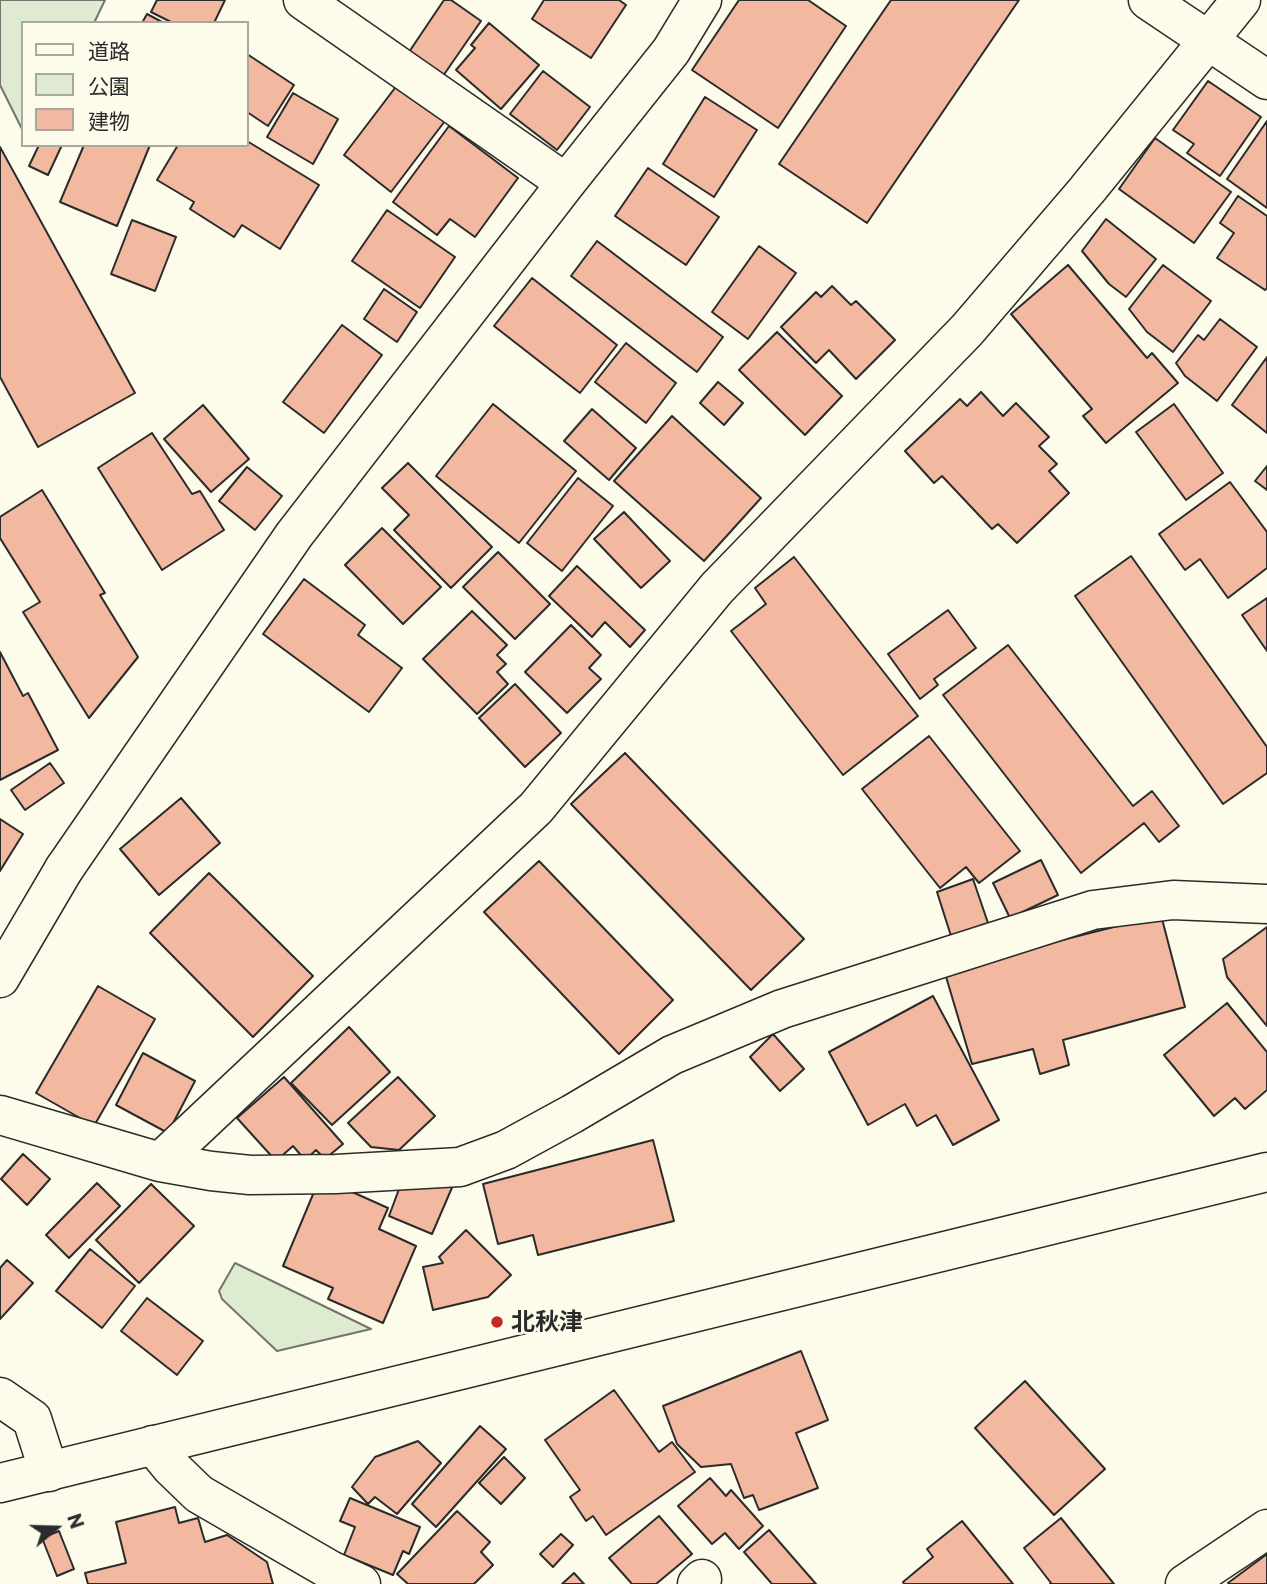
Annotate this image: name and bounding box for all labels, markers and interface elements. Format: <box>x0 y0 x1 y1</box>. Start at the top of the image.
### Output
legend <box>21 21 248 147</box>
text: 道路 <box>88 38 130 63</box>
text: 公園 <box>88 73 130 98</box>
text: 建物 <box>88 108 130 133</box>
place label: 北秋津 <box>511 1308 583 1336</box>
marker: 北秋津 <box>489 1314 505 1330</box>
north arrow <box>21 1493 91 1563</box>
text: N <box>63 1511 90 1531</box>

